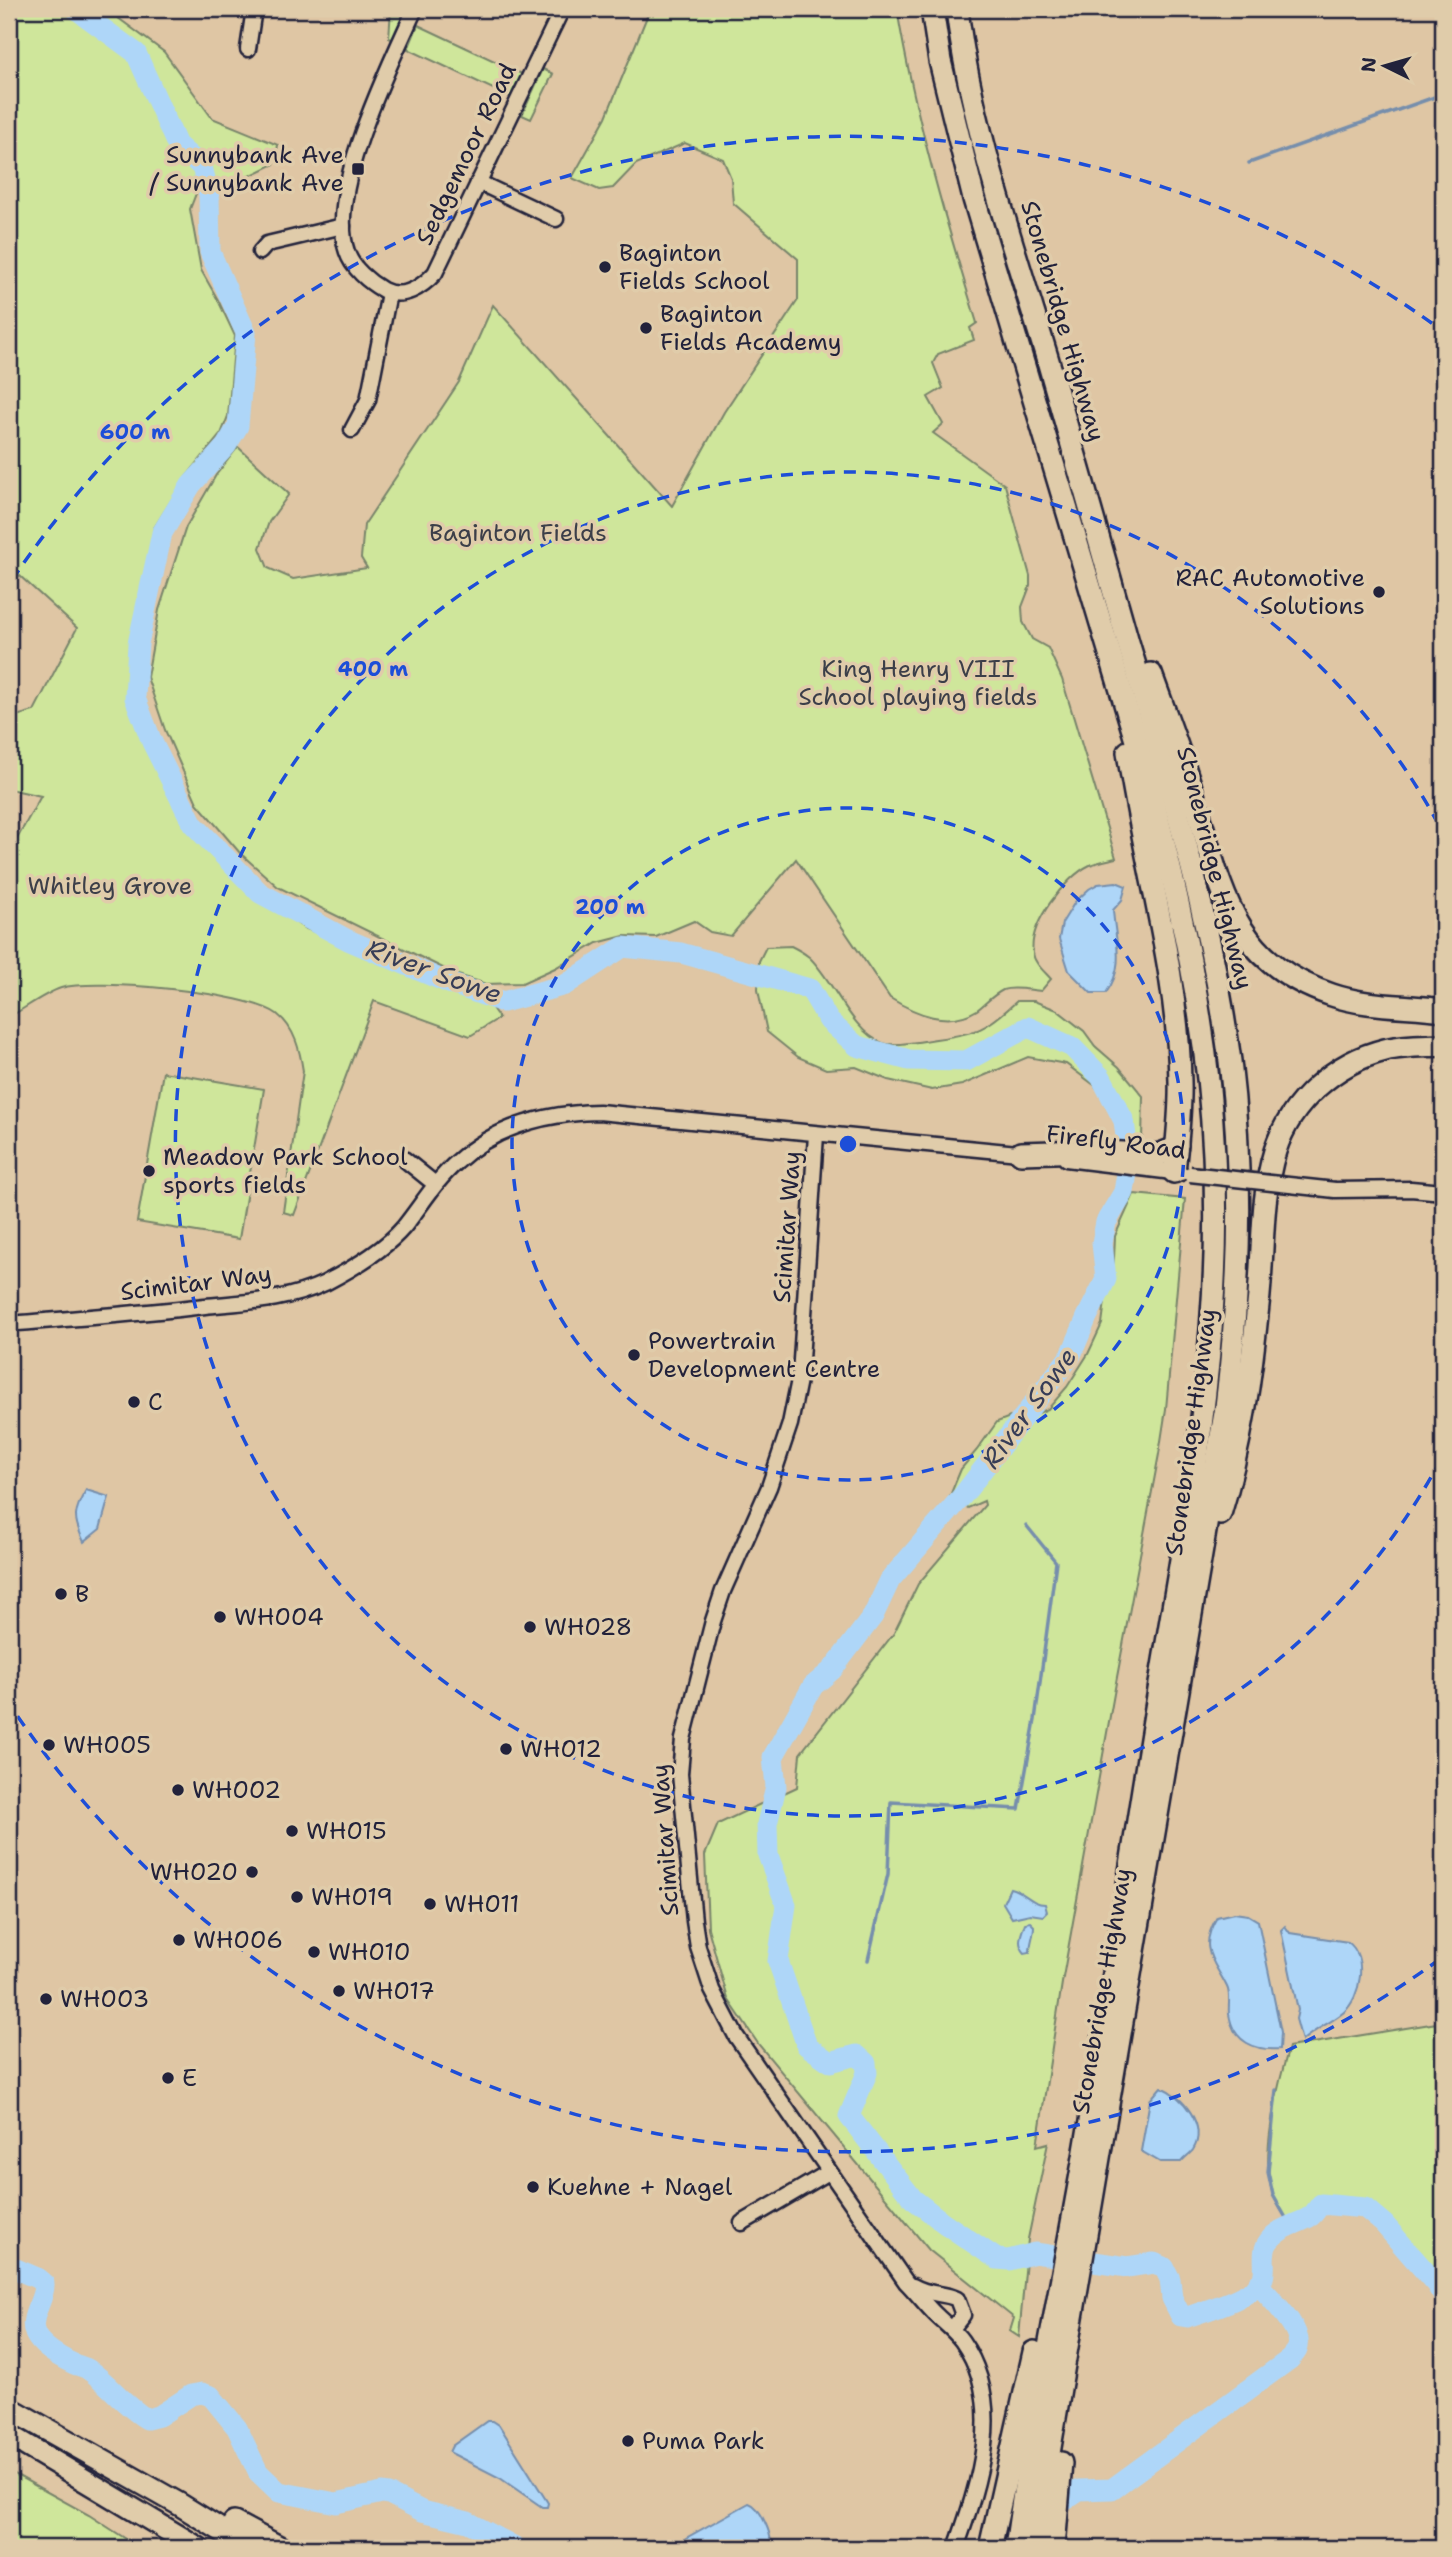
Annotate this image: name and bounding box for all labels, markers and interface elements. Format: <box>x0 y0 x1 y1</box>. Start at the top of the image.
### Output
north arrow <box>1350 32 1420 102</box>
text: N <box>1355 56 1382 73</box>
street label: Sedgemoor Road <box>408 58 524 250</box>
place label: Sunnybank Ave / Sunnybank Ave <box>149 139 344 199</box>
marker: Sunnybank Ave / Sunnybank Ave <box>350 161 366 177</box>
street label: Stonebridge Highway <box>1013 197 1113 445</box>
place label: Baginton Fields School <box>619 237 770 297</box>
marker: Baginton Fields School <box>597 259 613 275</box>
place label: Baginton Fields Academy <box>660 298 842 358</box>
marker: Baginton Fields Academy <box>638 320 654 336</box>
text: 600 m <box>100 418 170 446</box>
park label: Baginton Fields <box>429 517 607 549</box>
place label: RAC Automotive Solutions <box>1176 562 1365 622</box>
marker: RAC Automotive Solutions <box>1371 584 1387 600</box>
park label: King Henry VIII School playing fields <box>799 653 1037 713</box>
text: 400 m <box>338 655 408 683</box>
street label: Stonebridge Highway <box>1169 743 1261 993</box>
park label: Whitley Grove <box>28 870 192 902</box>
text: 200 m <box>575 893 645 921</box>
water label: River Sowe <box>362 930 507 1011</box>
street label: Firefly Road <box>1044 1118 1188 1166</box>
centre of rings <box>836 1132 860 1156</box>
place label: Meadow Park School sports fields <box>163 1141 408 1201</box>
street label: Scimitar Way <box>766 1150 808 1304</box>
marker: Meadow Park School sports fields <box>141 1163 157 1179</box>
street label: Scimitar Way <box>118 1258 274 1308</box>
street label: Stonebridge Highway <box>1158 1306 1224 1558</box>
place label: Powertrain Development Centre <box>648 1325 880 1385</box>
water label: River Sowe <box>973 1340 1084 1475</box>
marker: Powertrain Development Centre <box>626 1347 642 1363</box>
place label: C <box>148 1386 163 1418</box>
marker: C <box>126 1394 142 1410</box>
place label: B <box>75 1578 89 1610</box>
marker: B <box>53 1586 69 1602</box>
place label: WH004 <box>234 1601 324 1633</box>
marker: WH004 <box>212 1609 228 1625</box>
place label: WH028 <box>544 1611 632 1643</box>
marker: WH028 <box>522 1619 538 1635</box>
place label: WH005 <box>63 1729 151 1761</box>
place label: WH012 <box>520 1733 602 1765</box>
marker: WH005 <box>41 1737 57 1753</box>
marker: WH012 <box>498 1741 514 1757</box>
street label: Scimitar Way <box>644 1763 686 1917</box>
place label: WH002 <box>192 1774 281 1806</box>
marker: WH002 <box>170 1782 186 1798</box>
place label: WH015 <box>306 1815 387 1847</box>
marker: WH015 <box>284 1823 300 1839</box>
place label: WH020 <box>150 1856 238 1888</box>
marker: WH020 <box>244 1864 260 1880</box>
street label: Stonebridge Highway <box>1065 1866 1139 2116</box>
place label: WH019 <box>311 1881 393 1913</box>
place label: WH011 <box>444 1888 520 1920</box>
marker: WH019 <box>289 1889 305 1905</box>
marker: WH011 <box>422 1896 438 1912</box>
place label: WH006 <box>193 1924 283 1956</box>
marker: WH006 <box>171 1932 187 1948</box>
place label: WH010 <box>328 1936 410 1968</box>
marker: WH010 <box>306 1944 322 1960</box>
place label: WH017 <box>353 1975 435 2007</box>
place label: WH003 <box>60 1983 149 2015</box>
marker: WH017 <box>331 1983 347 1999</box>
marker: WH003 <box>38 1991 54 2007</box>
place label: E <box>182 2062 197 2094</box>
marker: E <box>160 2070 176 2086</box>
place label: Kuehne + Nagel <box>547 2171 733 2203</box>
marker: Kuehne + Nagel <box>525 2179 541 2195</box>
place label: Puma Park <box>642 2425 765 2457</box>
marker: Puma Park <box>620 2433 636 2449</box>

